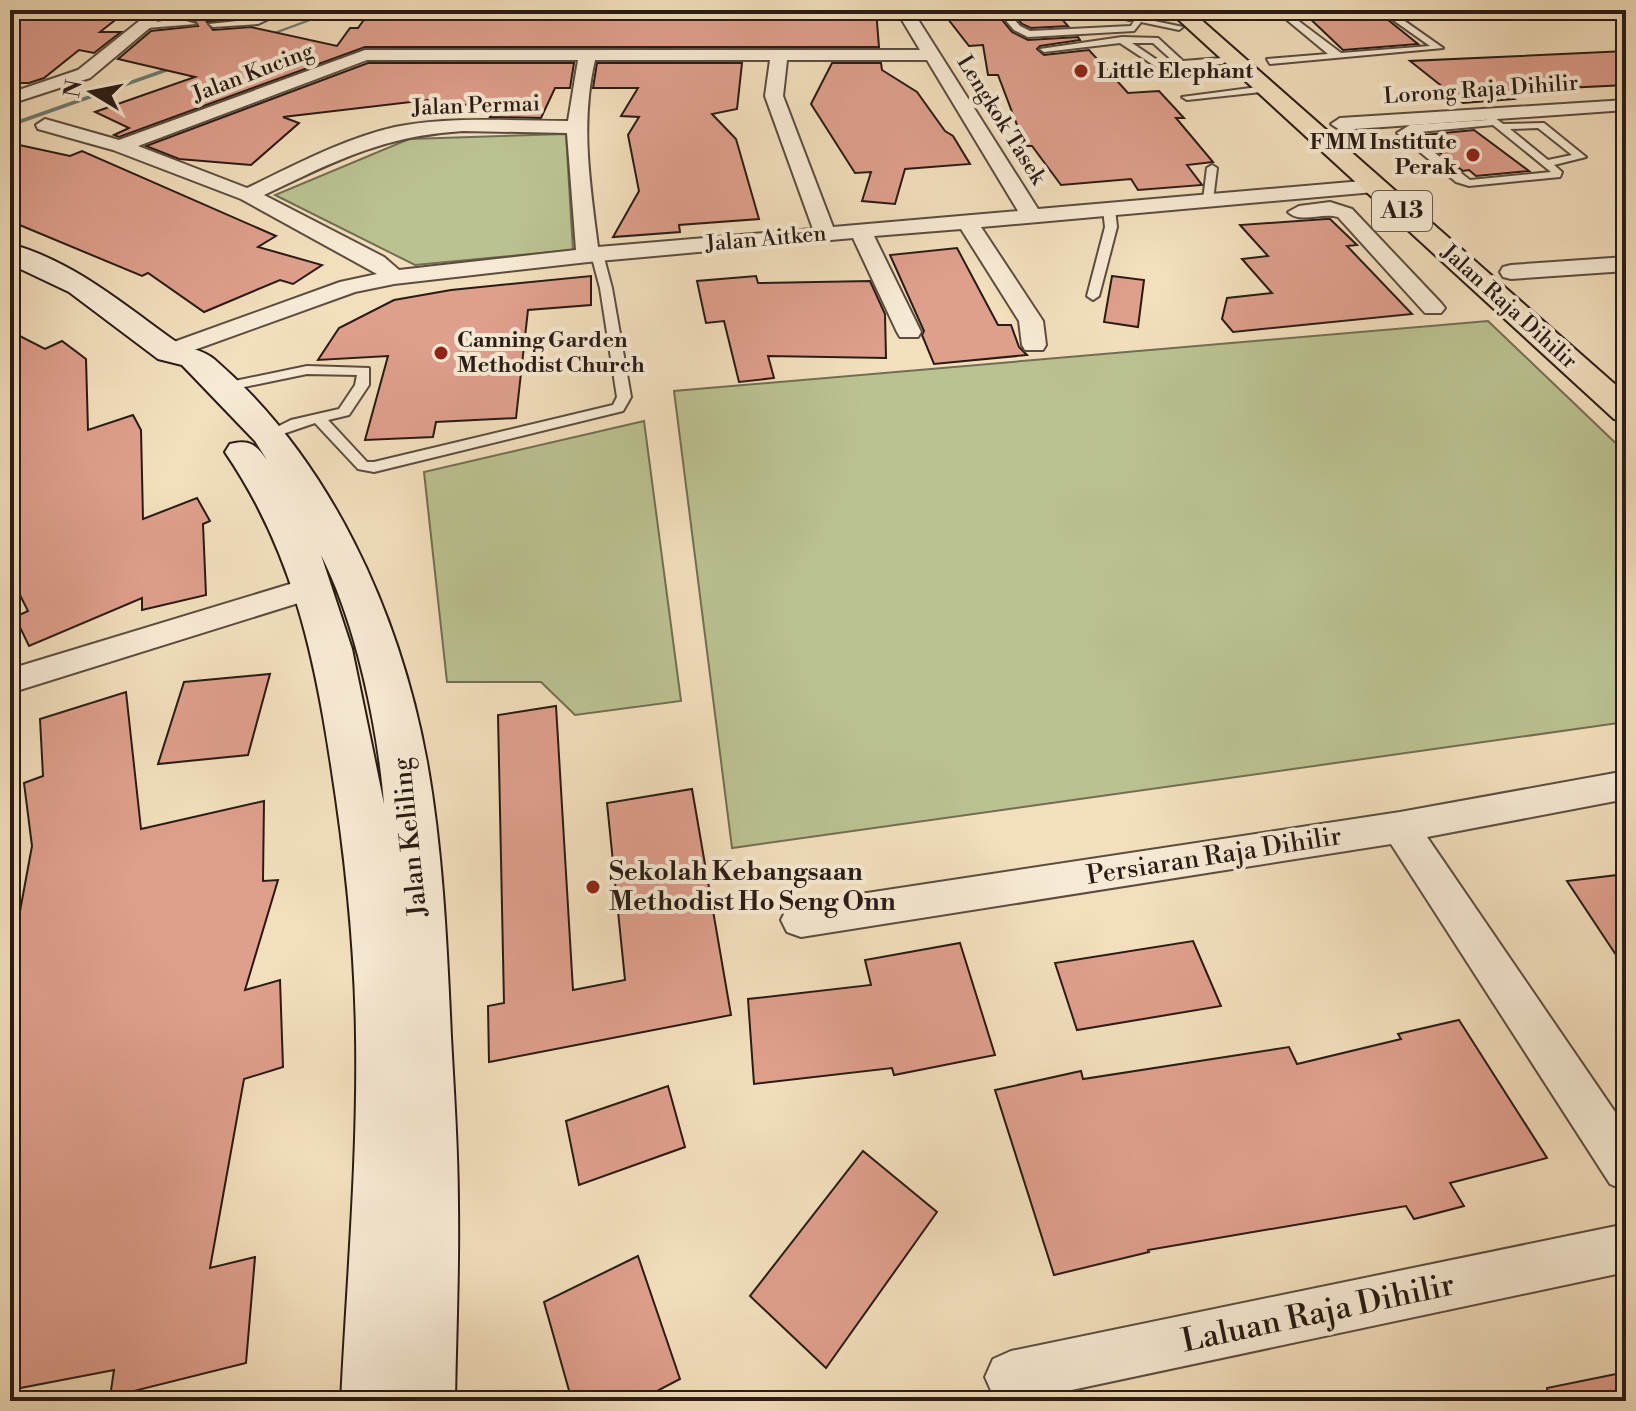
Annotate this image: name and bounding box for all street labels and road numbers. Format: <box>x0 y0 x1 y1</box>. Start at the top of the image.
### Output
street label: Jalan Kucing <box>188 37 318 109</box>
street label: Lengkok Tasek <box>951 50 1052 191</box>
street label: Lorong Raja Dihilir <box>1383 70 1579 110</box>
street label: Jalan Permai <box>411 90 540 122</box>
road number: A13 <box>1372 191 1432 231</box>
street label: Jalan Aitken <box>703 220 828 258</box>
street label: Jalan Raja Dihilir <box>1435 238 1582 375</box>
street label: Jalan Keliling <box>386 756 434 919</box>
street label: Persiaran Raja Dihilir <box>1084 820 1344 892</box>
street label: Laluan Raja Dihilir <box>1178 1265 1458 1361</box>

